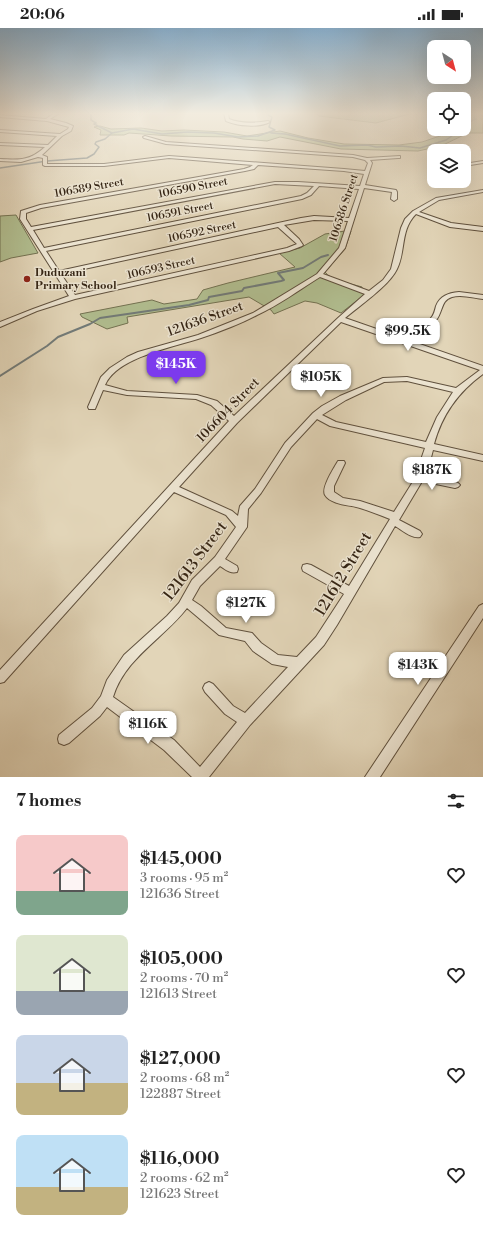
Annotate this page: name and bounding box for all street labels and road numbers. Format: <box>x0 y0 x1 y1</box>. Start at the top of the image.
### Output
street label: 106586 Street <box>327 172 361 243</box>
street label: 106590 Street <box>157 174 229 202</box>
street label: 106589 Street <box>53 175 125 201</box>
street label: 106591 Street <box>145 199 215 225</box>
street label: 106592 Street <box>167 218 238 246</box>
street label: 106593 Street <box>126 253 196 283</box>
street label: 121636 Street <box>165 298 245 340</box>
street label: 106604 Street <box>193 374 263 446</box>
street label: 121613 Street <box>159 517 232 605</box>
street label: 121612 Street <box>310 528 376 620</box>

